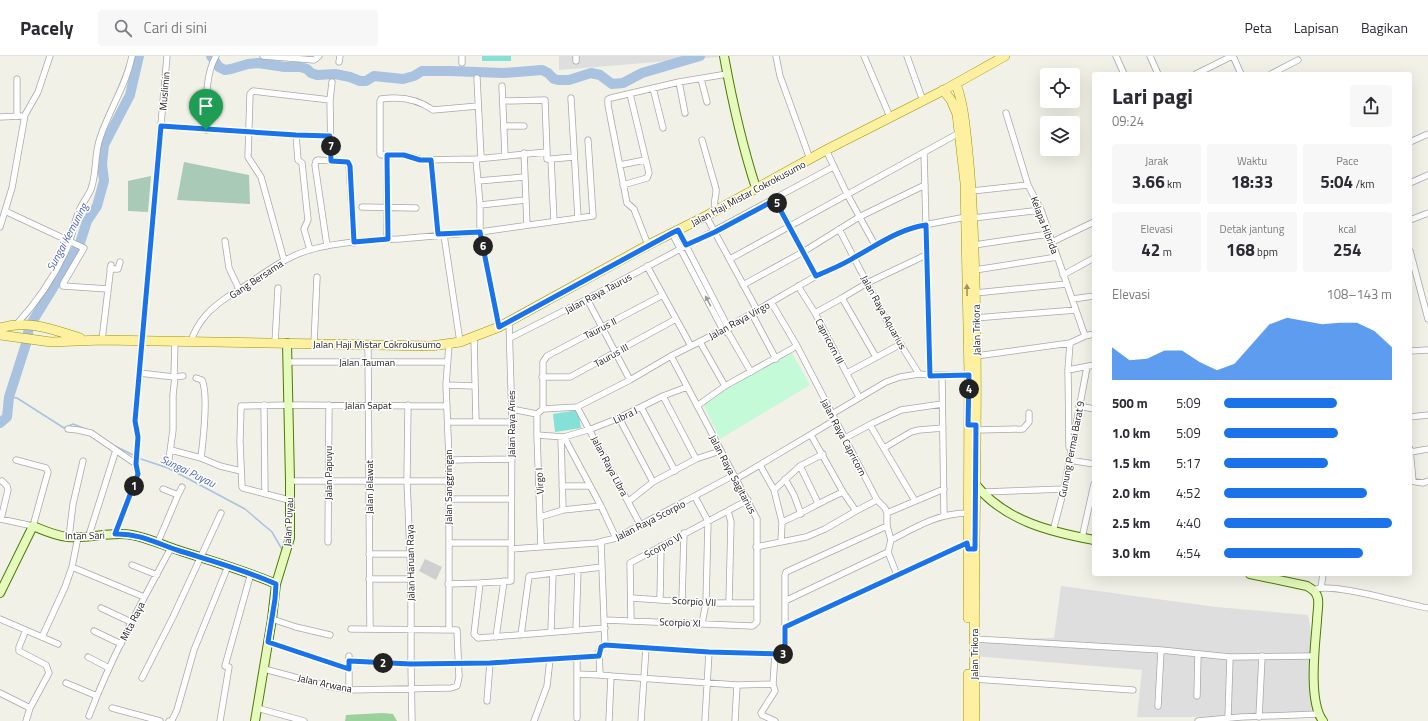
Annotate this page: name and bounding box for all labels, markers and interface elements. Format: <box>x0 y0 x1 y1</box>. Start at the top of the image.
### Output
search box <box>98 10 378 46</box>
text: Pacely <box>20 13 74 42</box>
text: Cari di sini <box>144 16 207 39</box>
icon: search <box>112 17 134 39</box>
text: Peta <box>1244 17 1272 38</box>
text: Lapisan <box>1294 17 1339 38</box>
text: Bagikan <box>1361 17 1408 38</box>
map controls <box>1040 68 1080 156</box>
button: locate <box>1040 68 1080 108</box>
street label: Muslimin <box>155 71 174 111</box>
text: Lari pagi <box>1112 79 1193 113</box>
button: share <box>1350 85 1392 127</box>
pin <box>189 89 223 130</box>
icon: arrive <box>195 95 217 117</box>
text: 09:24 <box>1112 111 1144 131</box>
button: layers <box>1040 116 1080 156</box>
pin: 7 <box>321 136 341 156</box>
text: 7 <box>328 138 334 154</box>
text: Jarak <box>1145 153 1168 169</box>
text: Waktu <box>1237 153 1267 169</box>
text: Pace <box>1336 153 1358 169</box>
street label: Jalan Haji Mistar Cokrokusumo <box>688 157 808 230</box>
text: 3.66 <box>1132 169 1165 195</box>
text: 18:33 <box>1231 169 1273 195</box>
text: 5:04 <box>1320 169 1353 195</box>
text: km <box>1165 176 1182 192</box>
text: /km <box>1353 176 1375 192</box>
pin: 5 <box>767 193 787 213</box>
street label: Kelapa Hibrida <box>1027 194 1062 256</box>
text: 5 <box>774 195 780 211</box>
water label: Sungai Kemuning <box>42 199 92 274</box>
text: Elevasi <box>1140 221 1173 237</box>
text: Detak jantung <box>1220 221 1284 237</box>
text: kcal <box>1338 221 1356 237</box>
pin: 6 <box>473 236 493 256</box>
text: 42 <box>1141 237 1160 263</box>
text: 168 <box>1226 237 1255 263</box>
text: 254 <box>1333 237 1362 263</box>
text: 6 <box>480 238 486 254</box>
text: m <box>1160 244 1172 260</box>
text: bpm <box>1255 244 1278 260</box>
street label: Gang Bersama <box>226 256 286 302</box>
street label: Jalan Raya Taurus <box>562 269 635 317</box>
street label: Jalan Raya Aquarius <box>857 272 910 352</box>
one-way arrow <box>964 284 971 296</box>
text: Elevasi <box>1112 284 1150 304</box>
text: 108–143 m <box>1326 284 1392 304</box>
one-way arrow <box>705 296 711 307</box>
street label: Jalan Raya Virgo <box>706 297 772 343</box>
street label: Jalan Trikora <box>969 304 984 356</box>
street label: Taurus II <box>581 314 619 343</box>
street label: Capricorn III <box>811 316 848 367</box>
street label: Jalan Haji Mistar Cokrokusumo <box>313 337 441 352</box>
street label: Taurus III <box>591 340 631 371</box>
street label: Jalan Tauman <box>339 355 395 370</box>
pin: 4 <box>959 379 979 399</box>
text: 4 <box>966 381 972 397</box>
street label: Jalan Raya Aries <box>504 390 519 458</box>
text: 500 m <box>1112 393 1148 413</box>
text: 5:09 <box>1176 393 1201 413</box>
street label: Jalan Raya Capricorn <box>817 396 870 479</box>
street label: Jalan Sapat <box>344 398 392 413</box>
street label: Gunung Permai Barat 9 <box>1055 399 1088 499</box>
street label: Libra I <box>611 403 640 428</box>
text: 1.0 km <box>1112 423 1150 443</box>
text: 5:09 <box>1176 423 1201 443</box>
street label: Jalan Raya Sagitarius <box>705 432 760 517</box>
street label: Jalan Raya Libra <box>587 433 632 499</box>
street label: Jalan Papuyu <box>321 446 336 500</box>
street label: Jalan Sanggringan <box>441 449 456 525</box>
water label: Sungai Puyau <box>158 451 219 492</box>
text: 1.5 km <box>1112 453 1150 473</box>
text: 5:17 <box>1176 453 1201 473</box>
street label: Jalan Jelawat <box>362 459 377 514</box>
street label: Virgo I <box>531 467 548 495</box>
pin: 1 <box>124 476 144 496</box>
text: 1 <box>131 478 137 494</box>
text: 2.0 km <box>1112 483 1150 503</box>
text: 4:52 <box>1176 483 1201 503</box>
street label: Jalan Raya Scorpio <box>612 496 688 545</box>
street label: Jalan Puyau <box>280 497 297 547</box>
text: 2.5 km <box>1112 513 1150 533</box>
text: 4:40 <box>1176 513 1201 533</box>
street label: Jalan Haruan Raya <box>402 524 419 602</box>
street label: Intan Sari <box>65 528 105 543</box>
street label: Scorpio VI <box>641 529 685 562</box>
text: 3.0 km <box>1112 543 1150 563</box>
text: 4:54 <box>1176 543 1201 563</box>
street label: Scorpio VII <box>672 593 716 610</box>
street label: Mita Raya <box>116 599 149 643</box>
street label: Scorpio XI <box>659 614 701 631</box>
street label: Jalan Trikora <box>967 628 982 680</box>
pin: 3 <box>773 644 793 664</box>
text: 3 <box>780 646 786 662</box>
pin: 2 <box>373 653 393 673</box>
text: 2 <box>380 655 386 671</box>
street label: Jalan Arwana <box>296 670 353 697</box>

